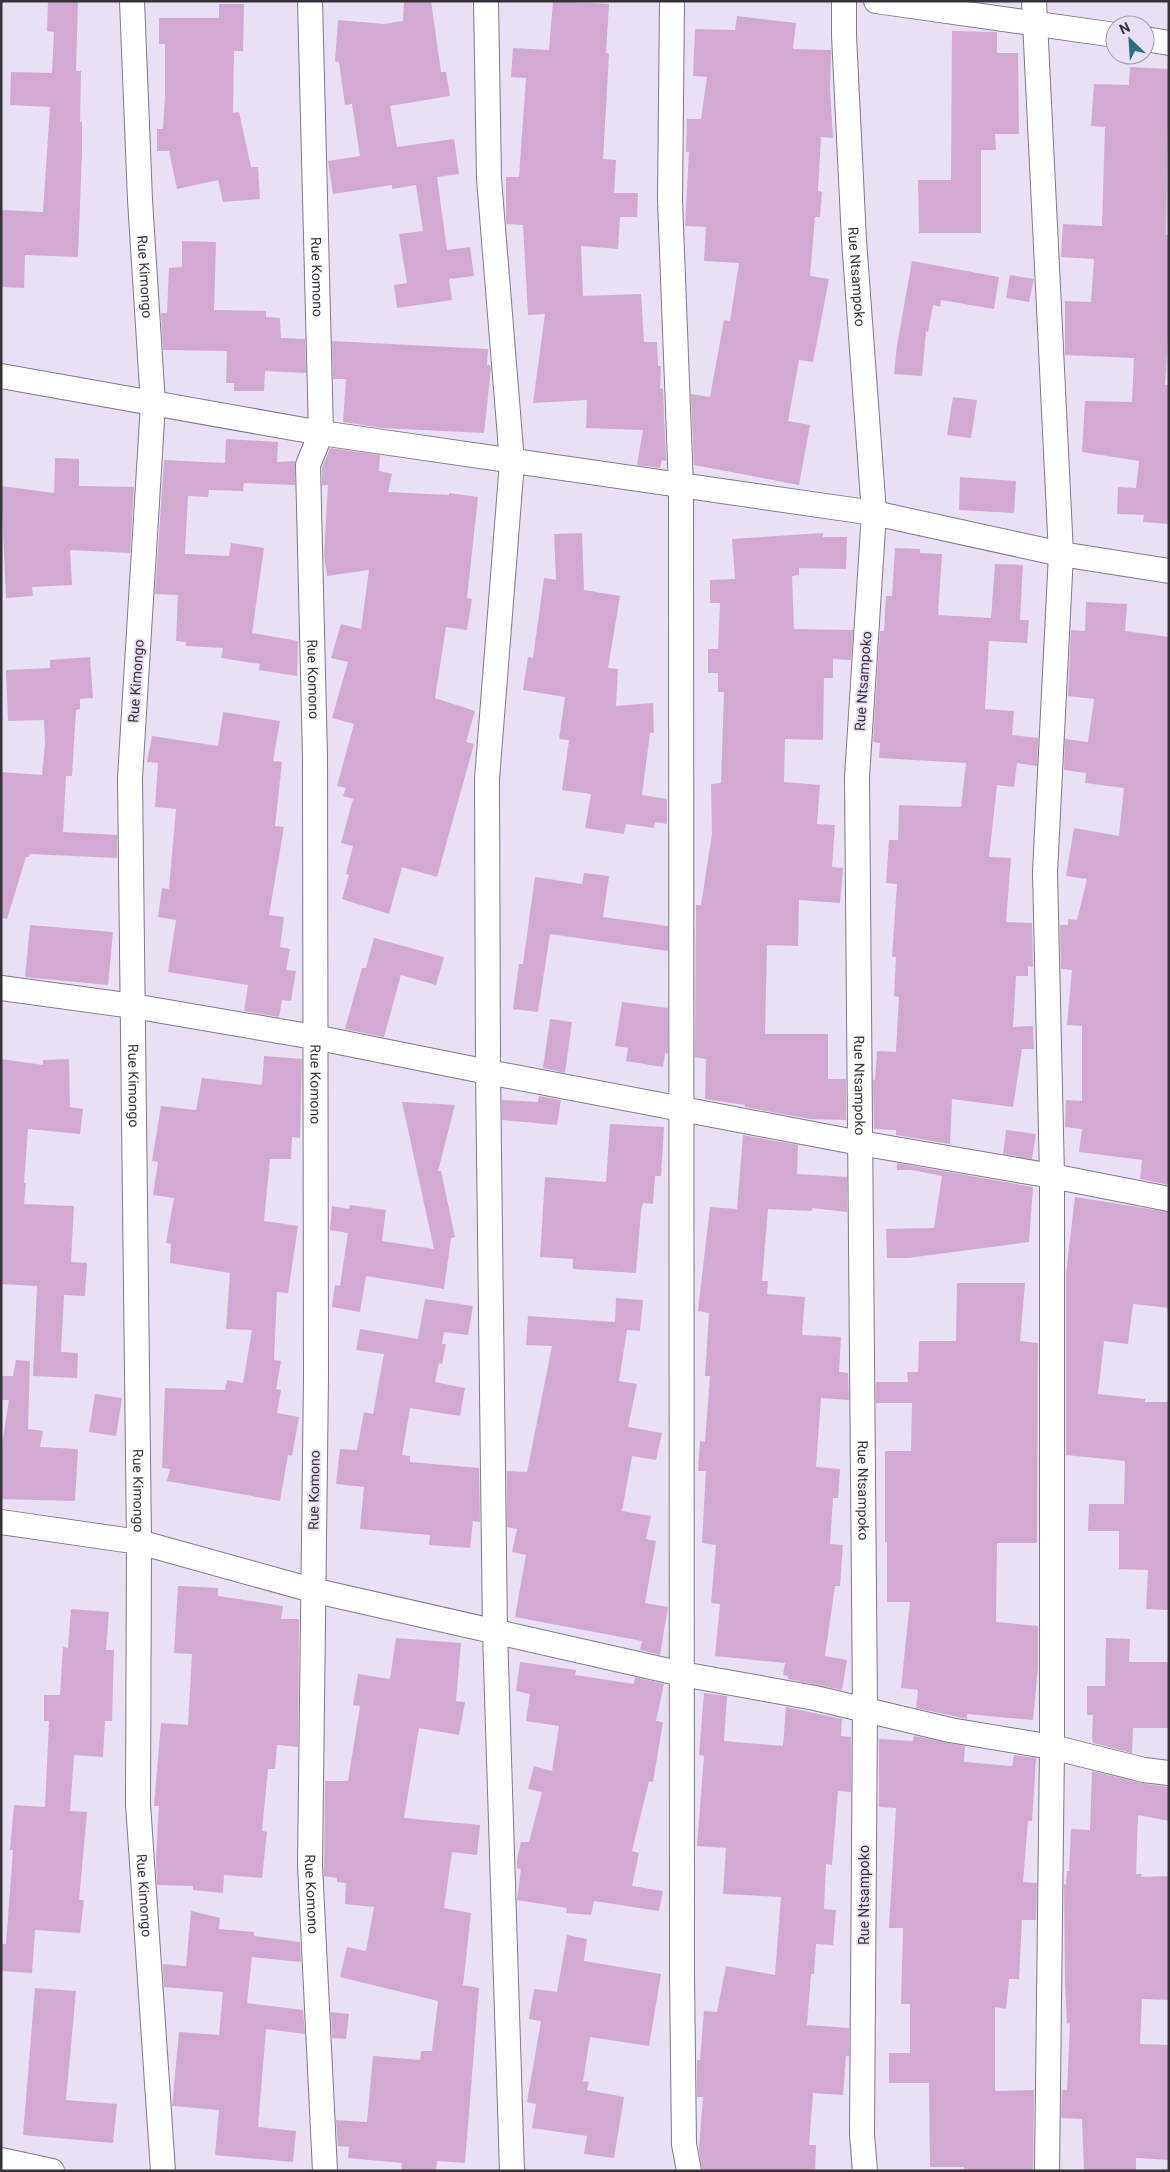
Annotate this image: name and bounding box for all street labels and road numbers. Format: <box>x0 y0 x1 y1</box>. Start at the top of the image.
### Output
street label: Rue Ntsampoko <box>845 226 868 327</box>
street label: Rue Kimongo <box>134 235 156 319</box>
street label: Rue Komono <box>308 237 326 317</box>
street label: Rue Ntsampoko <box>852 631 874 731</box>
street label: Rue Kimongo <box>125 639 147 723</box>
street label: Rue Komono <box>304 639 322 719</box>
street label: Rue Ntsampoko <box>851 1035 868 1136</box>
street label: Rue Kimongo <box>125 1044 142 1127</box>
street label: Rue Komono <box>307 1044 324 1124</box>
street label: Rue Ntsampoko <box>855 1440 872 1541</box>
street label: Rue Kimongo <box>130 1449 147 1532</box>
street label: Rue Komono <box>305 1450 323 1530</box>
street label: Rue Ntsampoko <box>856 1845 872 1945</box>
street label: Rue Kimongo <box>133 1853 155 1938</box>
street label: Rue Komono <box>302 1854 321 1934</box>

